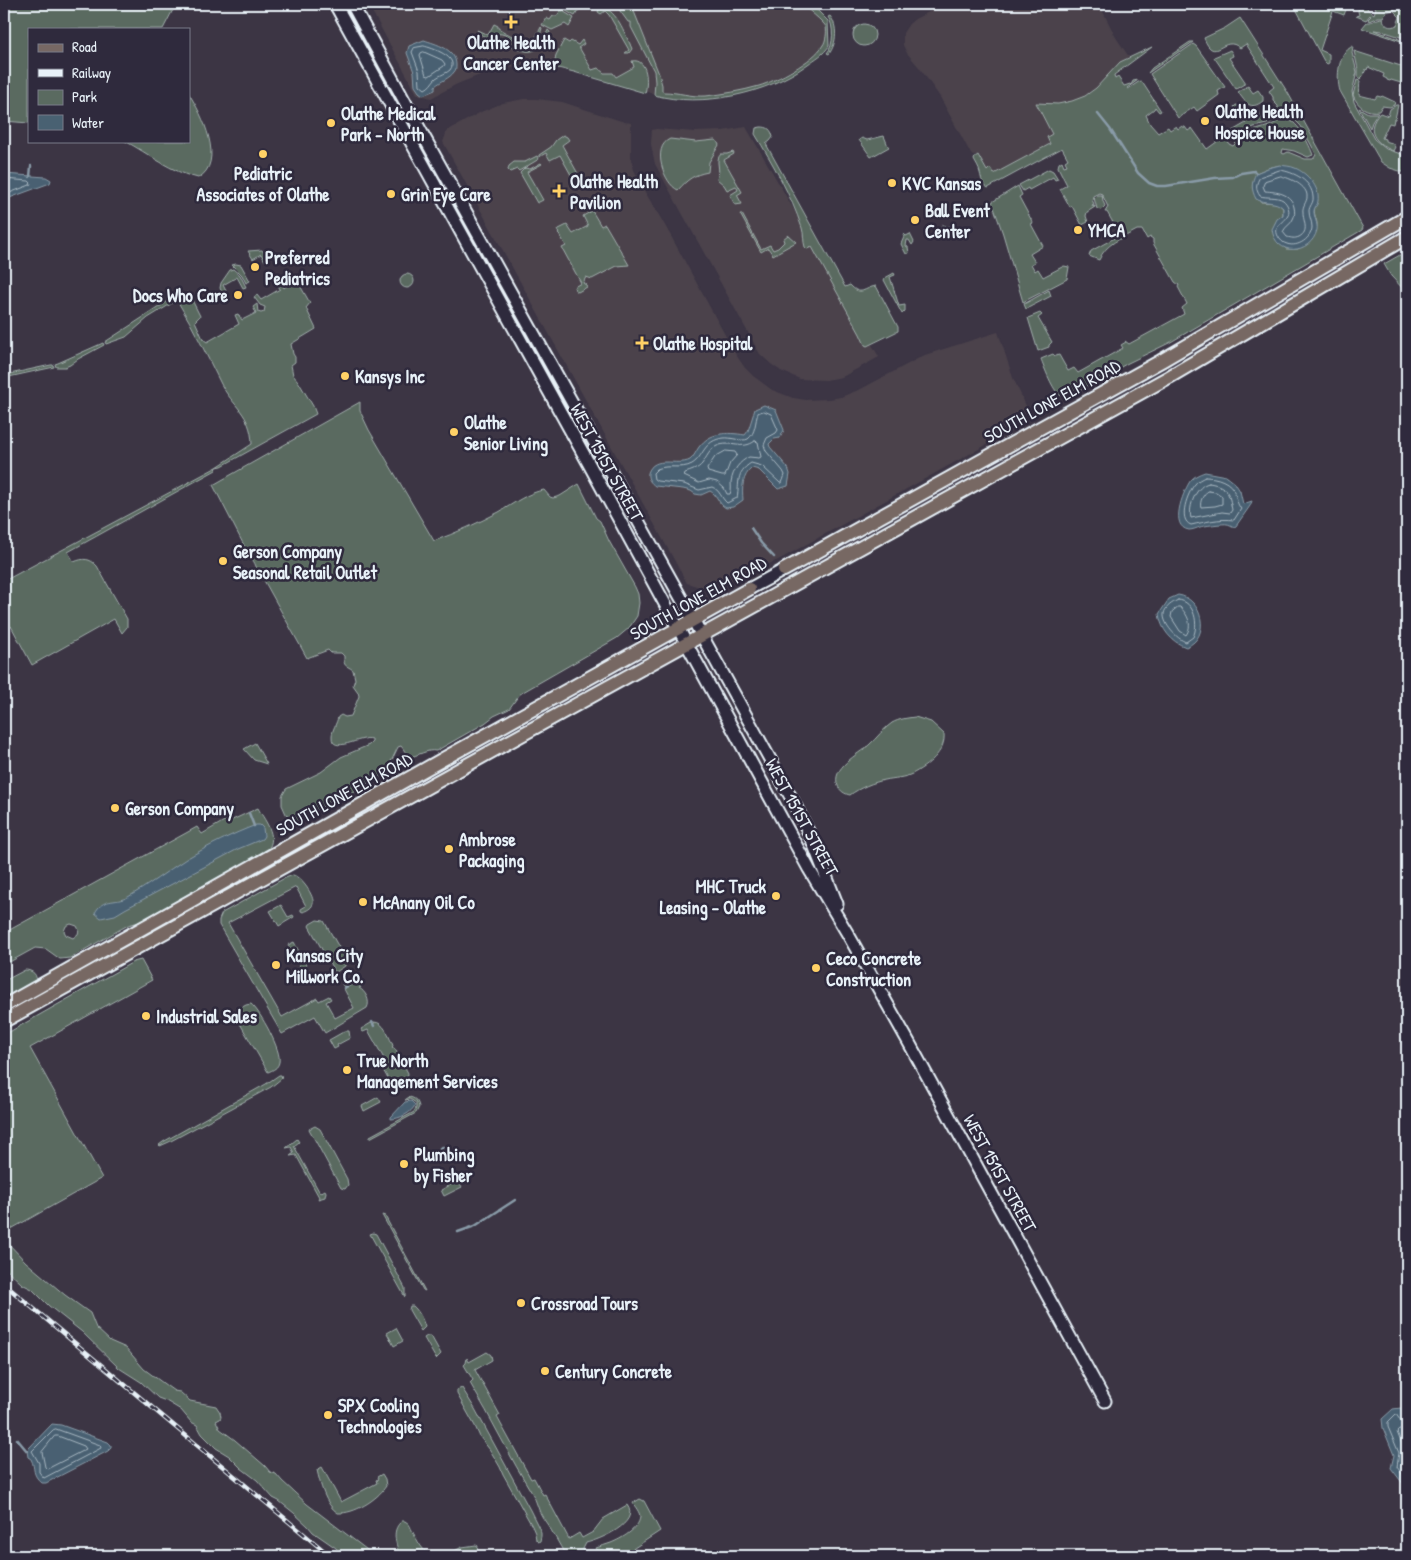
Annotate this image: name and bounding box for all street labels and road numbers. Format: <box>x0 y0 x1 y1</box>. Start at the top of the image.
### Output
street label: SOUTH LONE ELM ROAD <box>979 353 1125 449</box>
street label: WEST 151ST STREET <box>564 399 650 526</box>
street label: SOUTH LONE ELM ROAD <box>625 550 771 646</box>
street label: SOUTH LONE ELM ROAD <box>271 746 417 842</box>
street label: WEST 151ST STREET <box>759 754 845 881</box>
street label: WEST 151ST STREET <box>957 1110 1043 1237</box>

